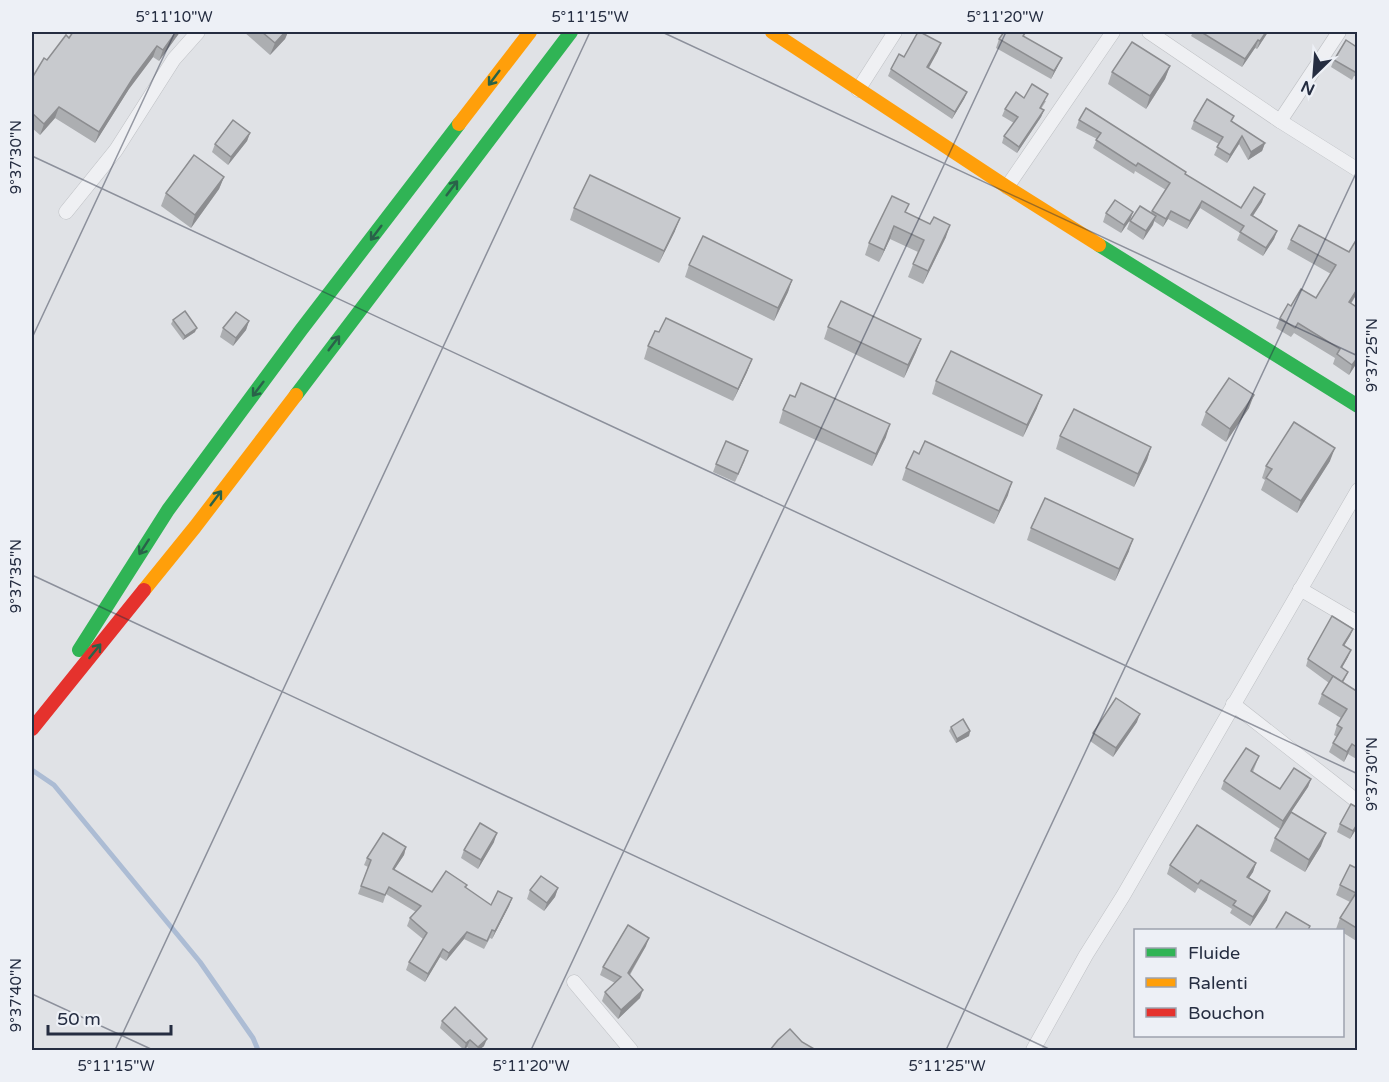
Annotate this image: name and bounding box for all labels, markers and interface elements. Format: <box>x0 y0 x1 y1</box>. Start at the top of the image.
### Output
text: 5°11'10"W <box>135 8 213 26</box>
text: 5°11'15"W <box>551 8 629 26</box>
text: 5°11'20"W <box>966 8 1044 26</box>
north arrow <box>1284 45 1344 105</box>
one-way arrow <box>488 70 501 86</box>
text: N <box>1298 76 1318 99</box>
text: 9°37'30"N <box>7 120 25 194</box>
one-way arrow <box>445 180 458 196</box>
one-way arrow <box>369 225 382 241</box>
text: 9°37'25"N <box>1363 318 1381 392</box>
one-way arrow <box>327 335 340 351</box>
one-way arrow <box>252 380 264 396</box>
one-way arrow <box>210 491 223 507</box>
one-way arrow <box>138 538 150 555</box>
text: 9°37'35"N <box>7 539 25 613</box>
one-way arrow <box>88 643 101 659</box>
text: 9°37'30"N <box>1363 737 1381 811</box>
legend <box>1134 929 1344 1037</box>
text: Fluide <box>1188 942 1240 964</box>
text: 9°37'40"N <box>7 958 25 1032</box>
text: Ralenti <box>1188 972 1248 994</box>
scale bar <box>48 998 171 1036</box>
text: Bouchon <box>1188 1002 1265 1024</box>
text: 50 m <box>57 1008 101 1030</box>
text: 5°11'15"W <box>77 1057 155 1075</box>
text: 5°11'20"W <box>492 1057 570 1075</box>
text: 5°11'25"W <box>908 1057 986 1075</box>

